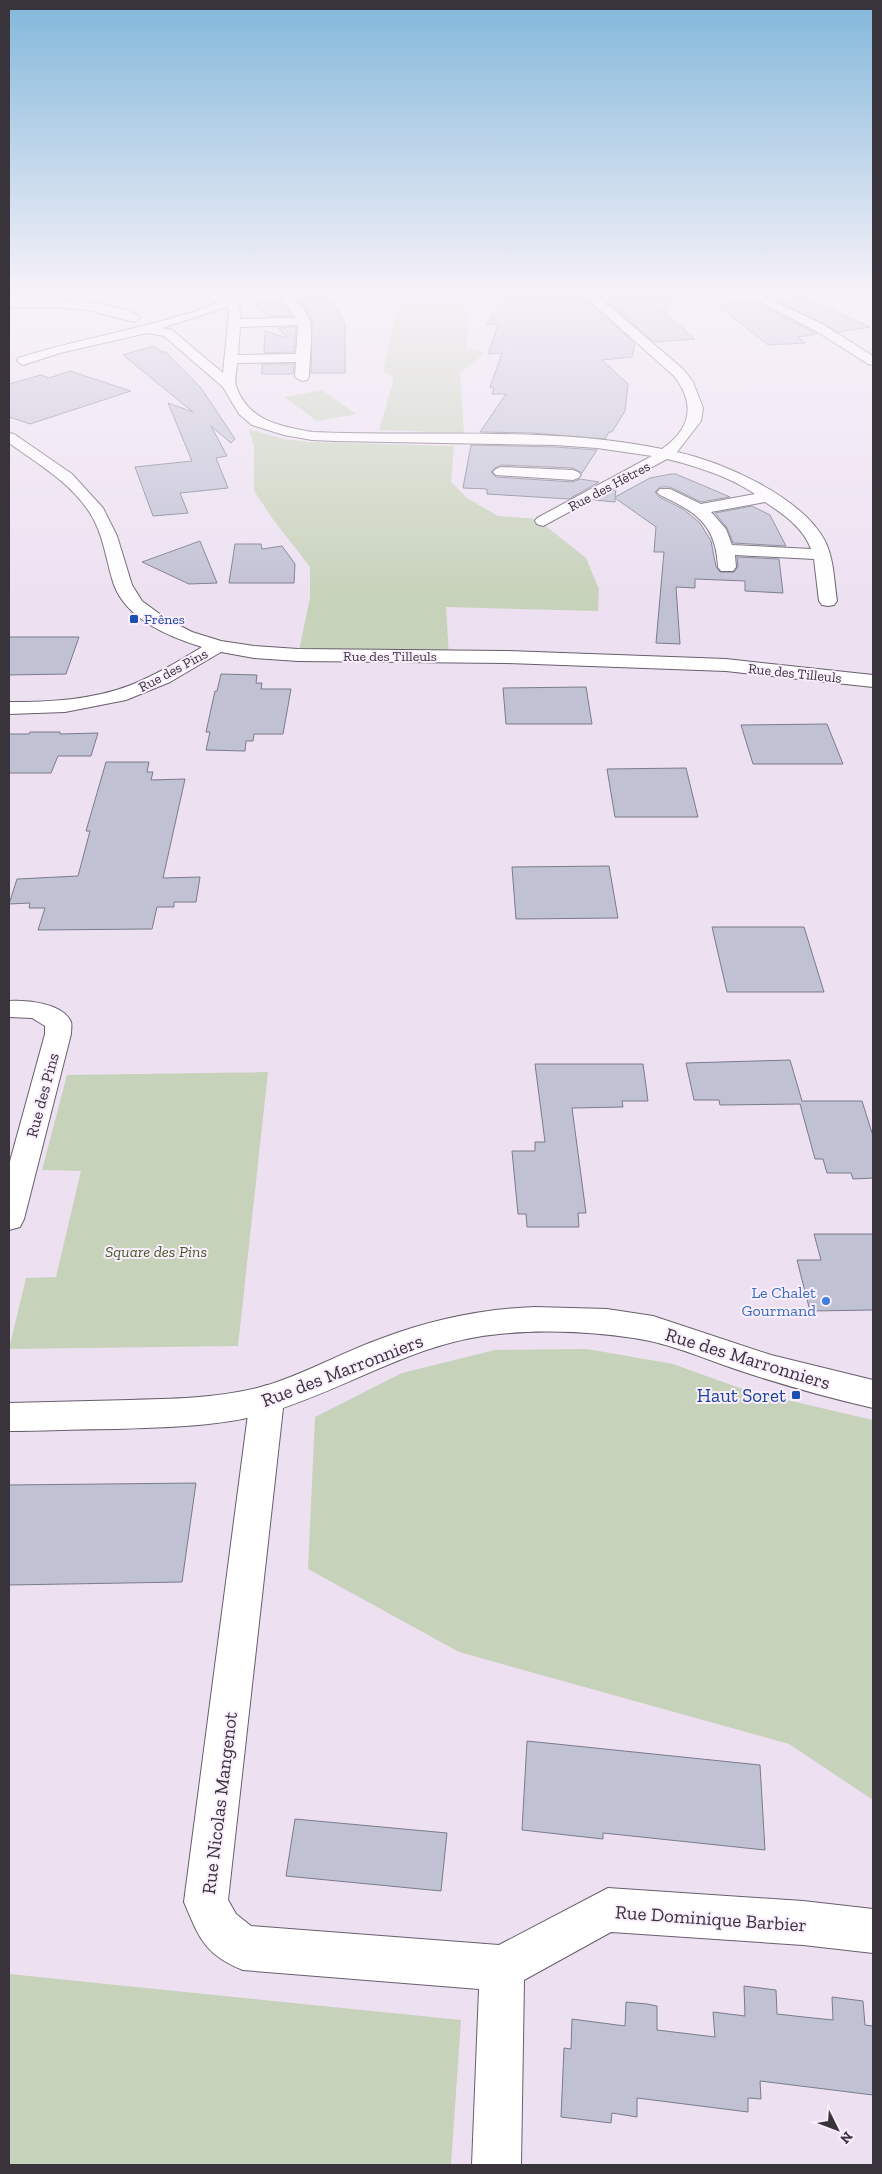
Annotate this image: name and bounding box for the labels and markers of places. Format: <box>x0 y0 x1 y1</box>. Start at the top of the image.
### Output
place label: Frênes <box>144 611 185 628</box>
marker: Frênes <box>128 613 140 625</box>
place label: Le Chalet Gourmand <box>742 1283 816 1320</box>
marker: Le Chalet Gourmand <box>820 1295 832 1307</box>
place label: Haut Soret <box>697 1384 786 1407</box>
marker: Haut Soret <box>790 1389 802 1401</box>

